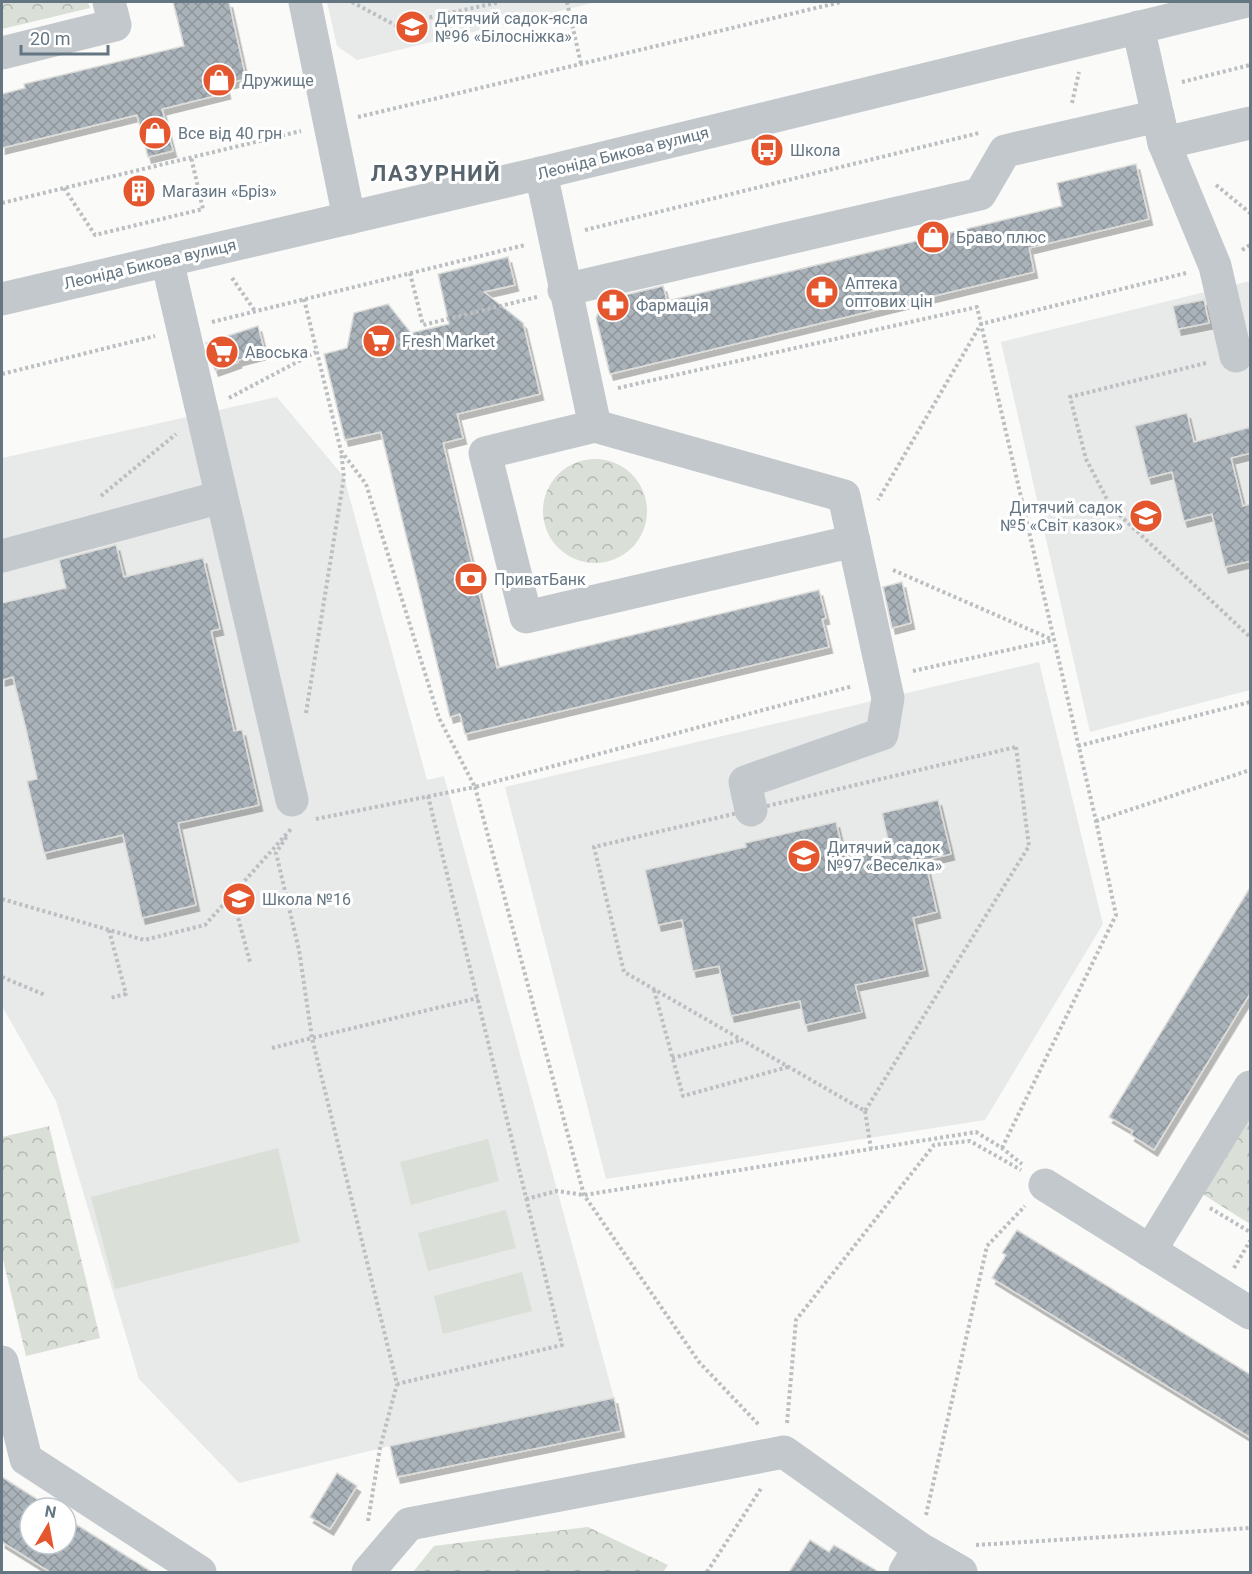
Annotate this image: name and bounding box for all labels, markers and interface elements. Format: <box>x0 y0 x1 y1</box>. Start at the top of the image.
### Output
school or university icon: Дитячий садок-ясла №96 «Білосніжка» <box>394 9 430 45</box>
place label: Дитячий садок-ясла №96 «Білосніжка» <box>435 9 588 46</box>
scale bar <box>21 18 108 56</box>
text: 20 m <box>30 28 70 49</box>
shop icon: Дружище <box>201 62 237 98</box>
place label: Дружище <box>242 71 314 90</box>
shop icon: Все від 40 грн <box>137 115 173 151</box>
street label: Леоніда Бикова вулиця <box>535 122 711 184</box>
place label: Все від 40 грн <box>178 124 282 143</box>
bus stop icon: Школа <box>749 132 785 168</box>
place label: Школа <box>790 141 841 160</box>
district label: ЛАЗУРНИЙ <box>371 161 501 186</box>
building icon: Магазин «Бріз» <box>121 173 157 209</box>
place label: Магазин «Бріз» <box>162 182 277 201</box>
shop icon: Браво плюс <box>915 219 951 255</box>
place label: Браво плюс <box>956 228 1046 247</box>
street label: Леоніда Бикова вулиця <box>62 235 238 293</box>
pharmacy icon: Аптека оптових цін <box>804 274 840 310</box>
place label: Аптека оптових цін <box>845 274 933 311</box>
pharmacy icon: Фармація <box>595 287 631 323</box>
place label: Фармація <box>636 296 709 315</box>
supermarket icon: Fresh Market <box>361 323 397 359</box>
place label: Fresh Market <box>402 332 495 351</box>
supermarket icon: Авоська <box>204 334 240 370</box>
place label: Авоська <box>245 343 308 362</box>
place label: Дитячий садок №5 «Світ казок» <box>1000 498 1123 535</box>
school or university icon: Дитячий садок №5 «Світ казок» <box>1128 498 1164 534</box>
bank icon: ПриватБанк <box>453 561 489 597</box>
place label: ПриватБанк <box>494 570 586 589</box>
school or university icon: Дитячий садок №97 «Веселка» <box>786 838 822 874</box>
place label: Дитячий садок №97 «Веселка» <box>827 838 942 875</box>
school or university icon: Школа №16 <box>221 881 257 917</box>
place label: Школа №16 <box>262 890 351 909</box>
north arrow <box>18 1496 78 1556</box>
text: N <box>43 1501 58 1522</box>

